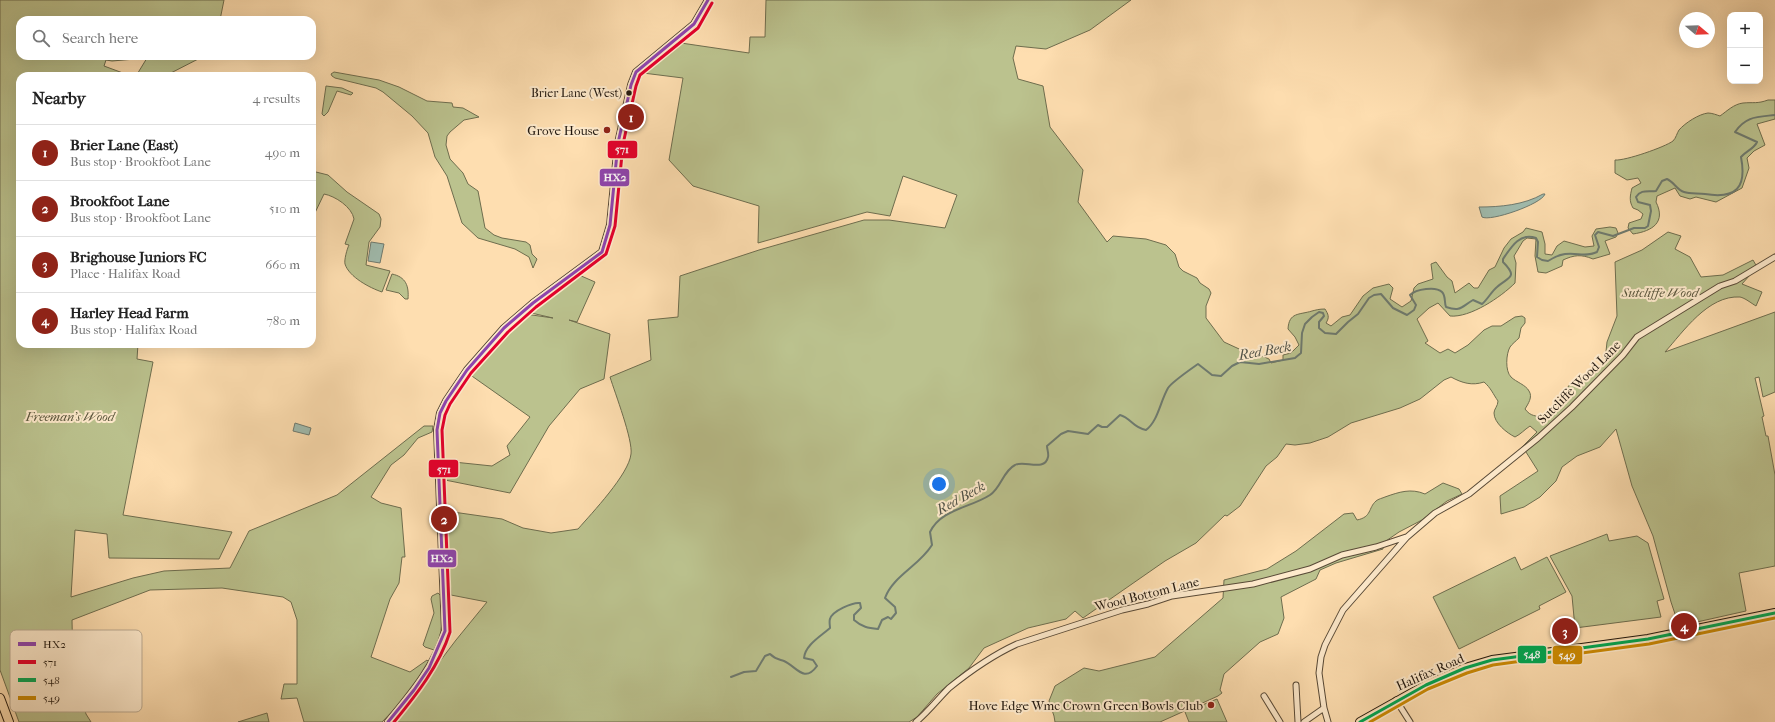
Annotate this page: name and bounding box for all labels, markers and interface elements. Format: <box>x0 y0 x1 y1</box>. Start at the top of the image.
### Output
north arrow <box>1679 12 1715 48</box>
map controls <box>1727 12 1763 84</box>
button: + <box>1727 12 1763 48</box>
search box <box>16 16 316 60</box>
icon: search <box>30 27 52 49</box>
text: Search here <box>62 29 138 47</box>
button: − <box>1727 48 1763 84</box>
place label: Brier Lane (West) <box>531 86 622 100</box>
text: Nearby <box>32 88 86 108</box>
marker: Brier Lane (West) <box>624 88 634 98</box>
text: 4 results <box>253 91 300 106</box>
pin: 1 <box>618 102 644 132</box>
place label: Grove House <box>527 123 600 138</box>
marker: Grove House <box>602 125 612 135</box>
text: Brier Lane (East) <box>70 136 178 154</box>
line badge: 571 <box>607 140 638 159</box>
text: 571 <box>615 143 629 156</box>
text: 1 <box>43 145 47 160</box>
text: 490 m <box>265 145 300 160</box>
text: Bus stop · Brookfoot Lane <box>70 154 211 169</box>
line badge: HX2 <box>599 168 630 187</box>
text: HX2 <box>604 171 627 184</box>
text: Brookfoot Lane <box>70 192 169 210</box>
text: 2 <box>42 201 48 216</box>
text: 510 m <box>269 201 300 216</box>
text: Bus stop · Brookfoot Lane <box>70 210 211 225</box>
text: Brighouse Juniors FC <box>70 248 207 266</box>
text: 3 <box>42 257 48 272</box>
text: 660 m <box>265 257 300 272</box>
text: Place · Halifax Road <box>70 266 180 281</box>
park label: Sutcliffe Wood <box>1621 285 1701 300</box>
text: Harley Head Farm <box>70 304 189 322</box>
text: 4 <box>41 313 49 328</box>
text: 780 m <box>266 313 300 328</box>
text: Bus stop · Halifax Road <box>70 322 197 337</box>
street label: Sutcliffe Wood Lane <box>1534 337 1624 427</box>
water label: Red Beck <box>1236 338 1293 364</box>
park label: Freeman's Wood <box>25 409 117 424</box>
line badge: 571 <box>428 459 459 478</box>
text: 571 <box>437 463 451 476</box>
your location <box>929 474 949 494</box>
water label: Red Beck <box>933 478 988 519</box>
pin: 2 <box>431 504 457 534</box>
line badge: HX2 <box>427 549 457 568</box>
text: HX2 <box>431 552 454 565</box>
street label: Wood Bottom Lane <box>1092 574 1201 614</box>
pin: 4 <box>1671 611 1697 641</box>
pin: 3 <box>1552 616 1578 646</box>
legend <box>10 630 142 712</box>
text: HX2 <box>43 638 66 651</box>
line badge: 548 <box>1517 645 1547 664</box>
line badge: 549 <box>1552 645 1583 665</box>
text: 548 <box>1524 648 1541 661</box>
text: 549 <box>1558 649 1576 662</box>
street label: Halifax Road <box>1394 650 1467 694</box>
text: 571 <box>43 656 57 669</box>
text: 548 <box>43 674 60 687</box>
text: 549 <box>43 692 60 705</box>
place label: Hove Edge Wmc Crown Green Bowls Club <box>968 698 1203 713</box>
marker: Hove Edge Wmc Crown Green Bowls Club <box>1206 700 1216 710</box>

